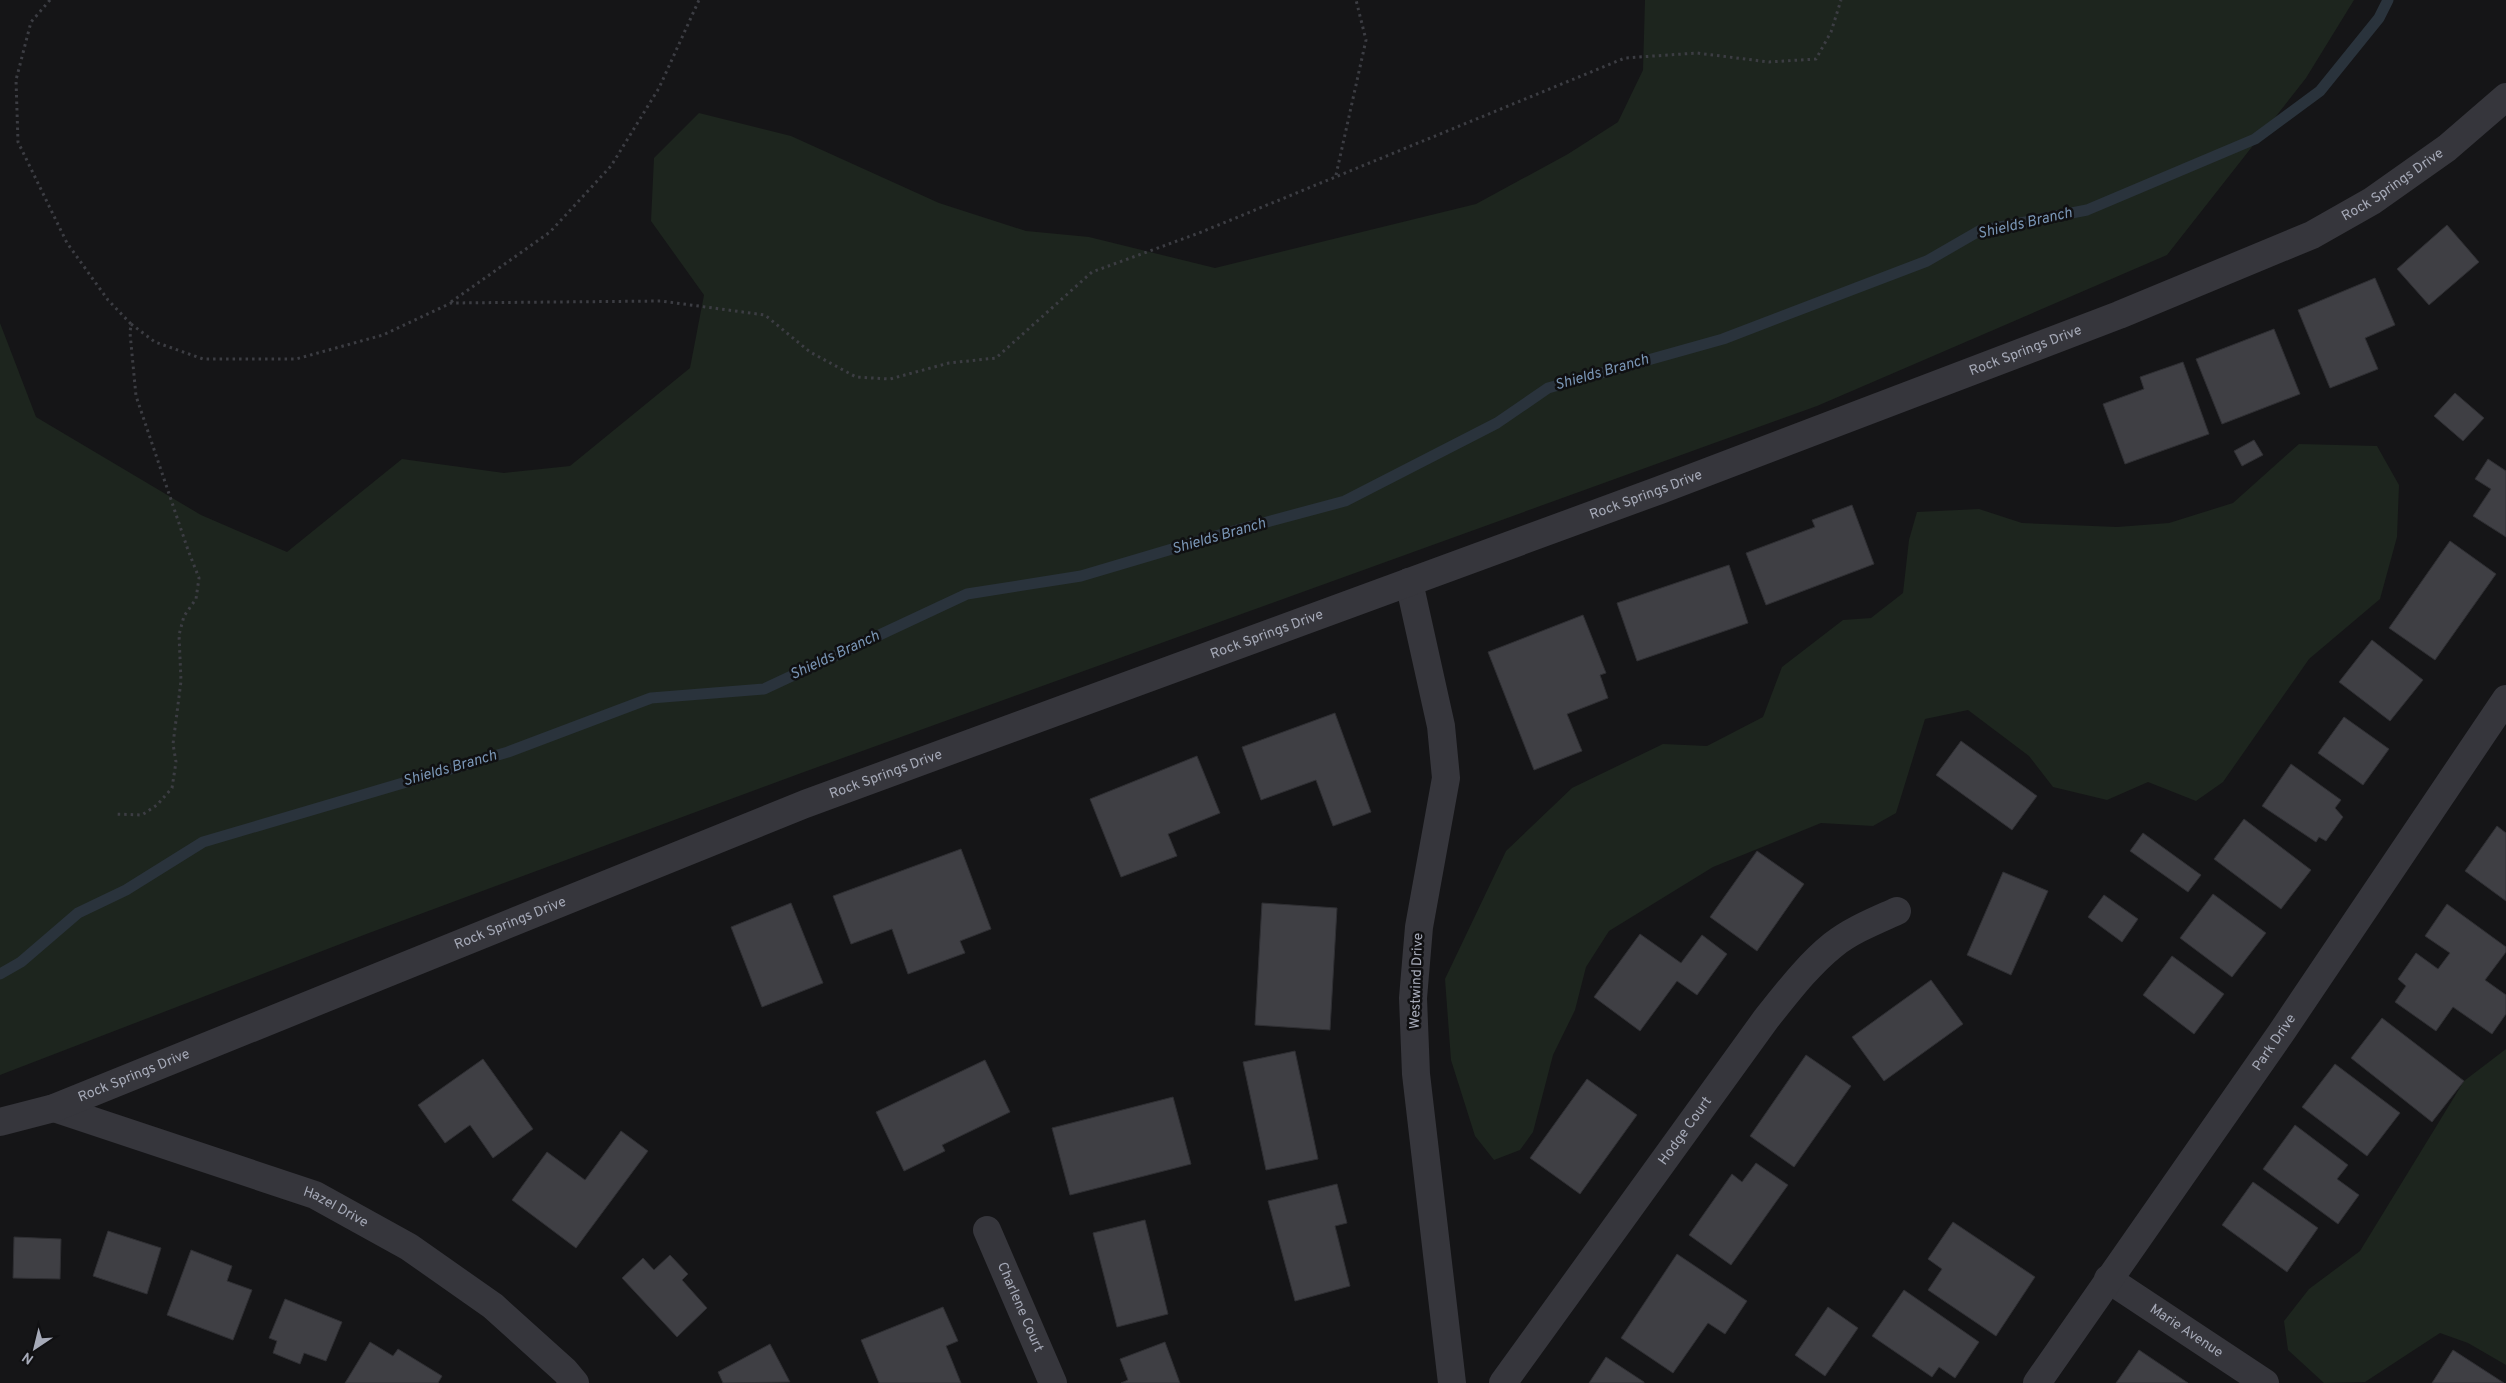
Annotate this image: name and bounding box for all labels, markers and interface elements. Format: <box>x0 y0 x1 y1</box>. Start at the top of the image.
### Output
street label: Rock Springs Drive <box>2339 145 2447 225</box>
water label: Shields Branch <box>1976 204 2074 244</box>
street label: Rock Springs Drive <box>1967 321 2084 380</box>
water label: Shields Branch <box>1553 351 1651 395</box>
street label: Rock Springs Drive <box>1587 466 1705 524</box>
water label: Shields Branch <box>1170 515 1268 559</box>
street label: Rock Springs Drive <box>1208 606 1326 663</box>
water label: Shields Branch <box>787 627 883 685</box>
street label: Rock Springs Drive <box>827 746 945 803</box>
water label: Shields Branch <box>401 747 499 791</box>
street label: Rock Springs Drive <box>452 893 569 954</box>
street label: Westwind Drive <box>1407 933 1427 1029</box>
street label: Park Drive <box>2249 1011 2300 1074</box>
street label: Rock Springs Drive <box>76 1045 192 1106</box>
street label: Hodge Court <box>1655 1093 1716 1168</box>
street label: Hazel Drive <box>301 1183 371 1231</box>
street label: Charlene Court <box>993 1260 1047 1355</box>
street label: Marie Avenue <box>2146 1300 2226 1361</box>
north arrow <box>10 1323 60 1373</box>
text: N <box>19 1348 37 1367</box>

